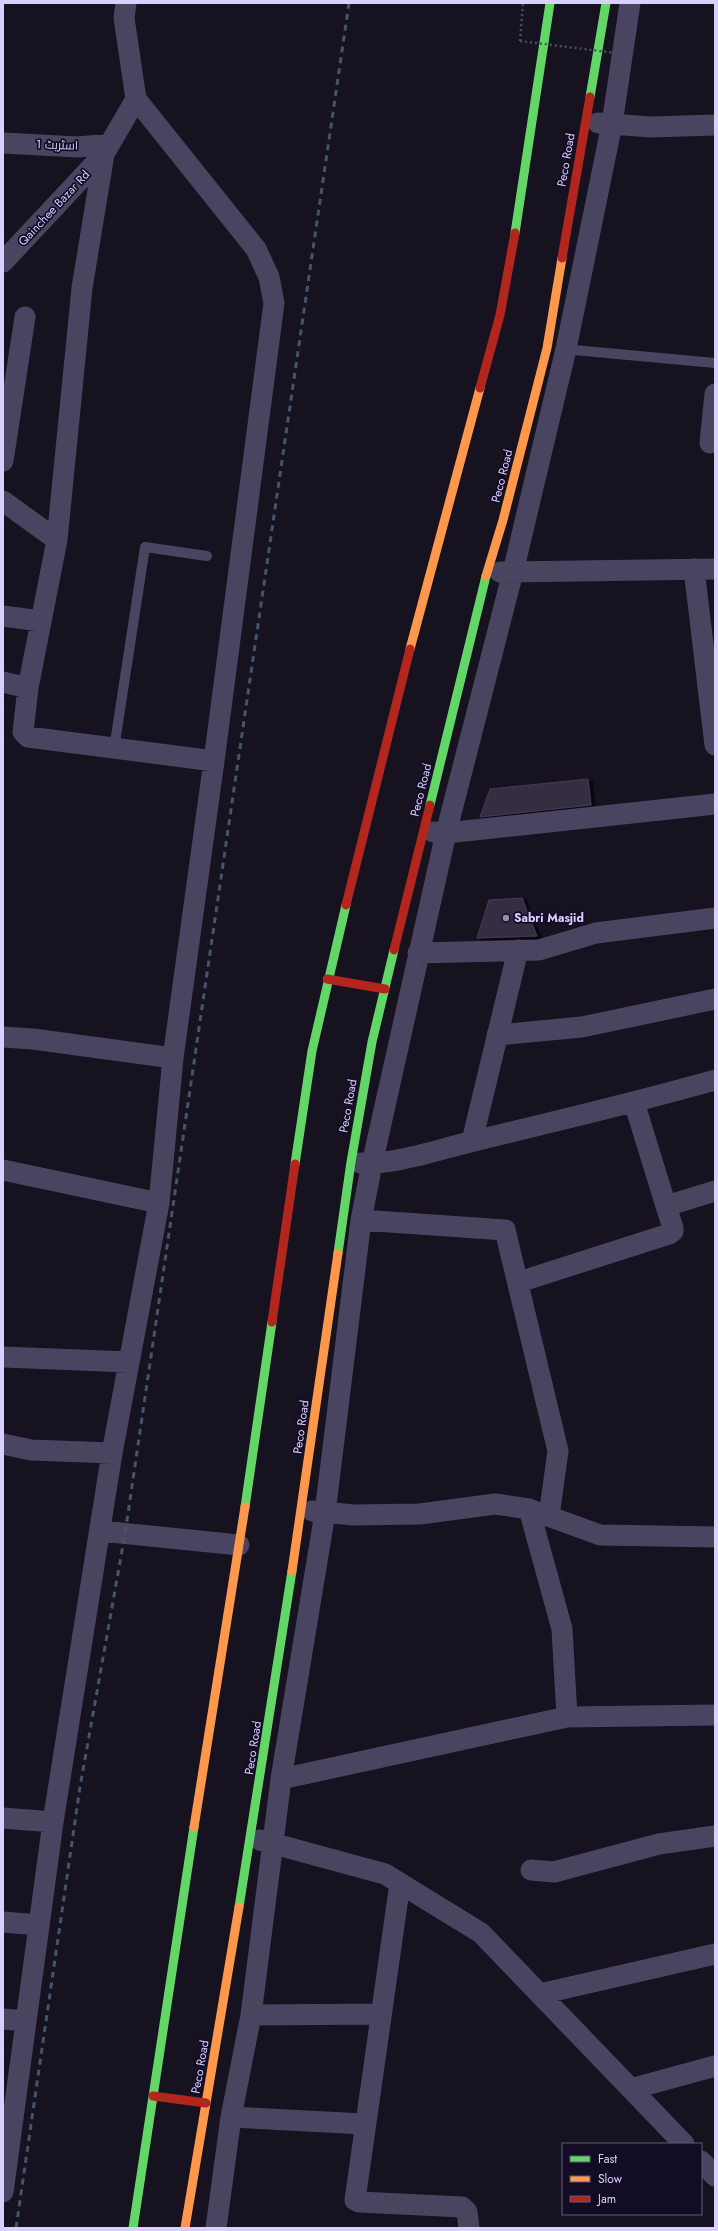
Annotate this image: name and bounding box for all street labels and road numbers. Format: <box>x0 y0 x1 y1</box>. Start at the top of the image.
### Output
street label: Peco Road <box>552 132 580 188</box>
street label: اسٹریٹ 1 <box>36 135 78 155</box>
street label: Qainchee Bazar Rd <box>14 166 94 250</box>
street label: Peco Road <box>487 448 517 504</box>
street label: Peco Road <box>406 762 436 818</box>
street label: Peco Road <box>334 1078 362 1134</box>
street label: Peco Road <box>288 1399 314 1455</box>
street label: Peco Road <box>240 1720 266 1776</box>
street label: Peco Road <box>186 2039 214 2095</box>

